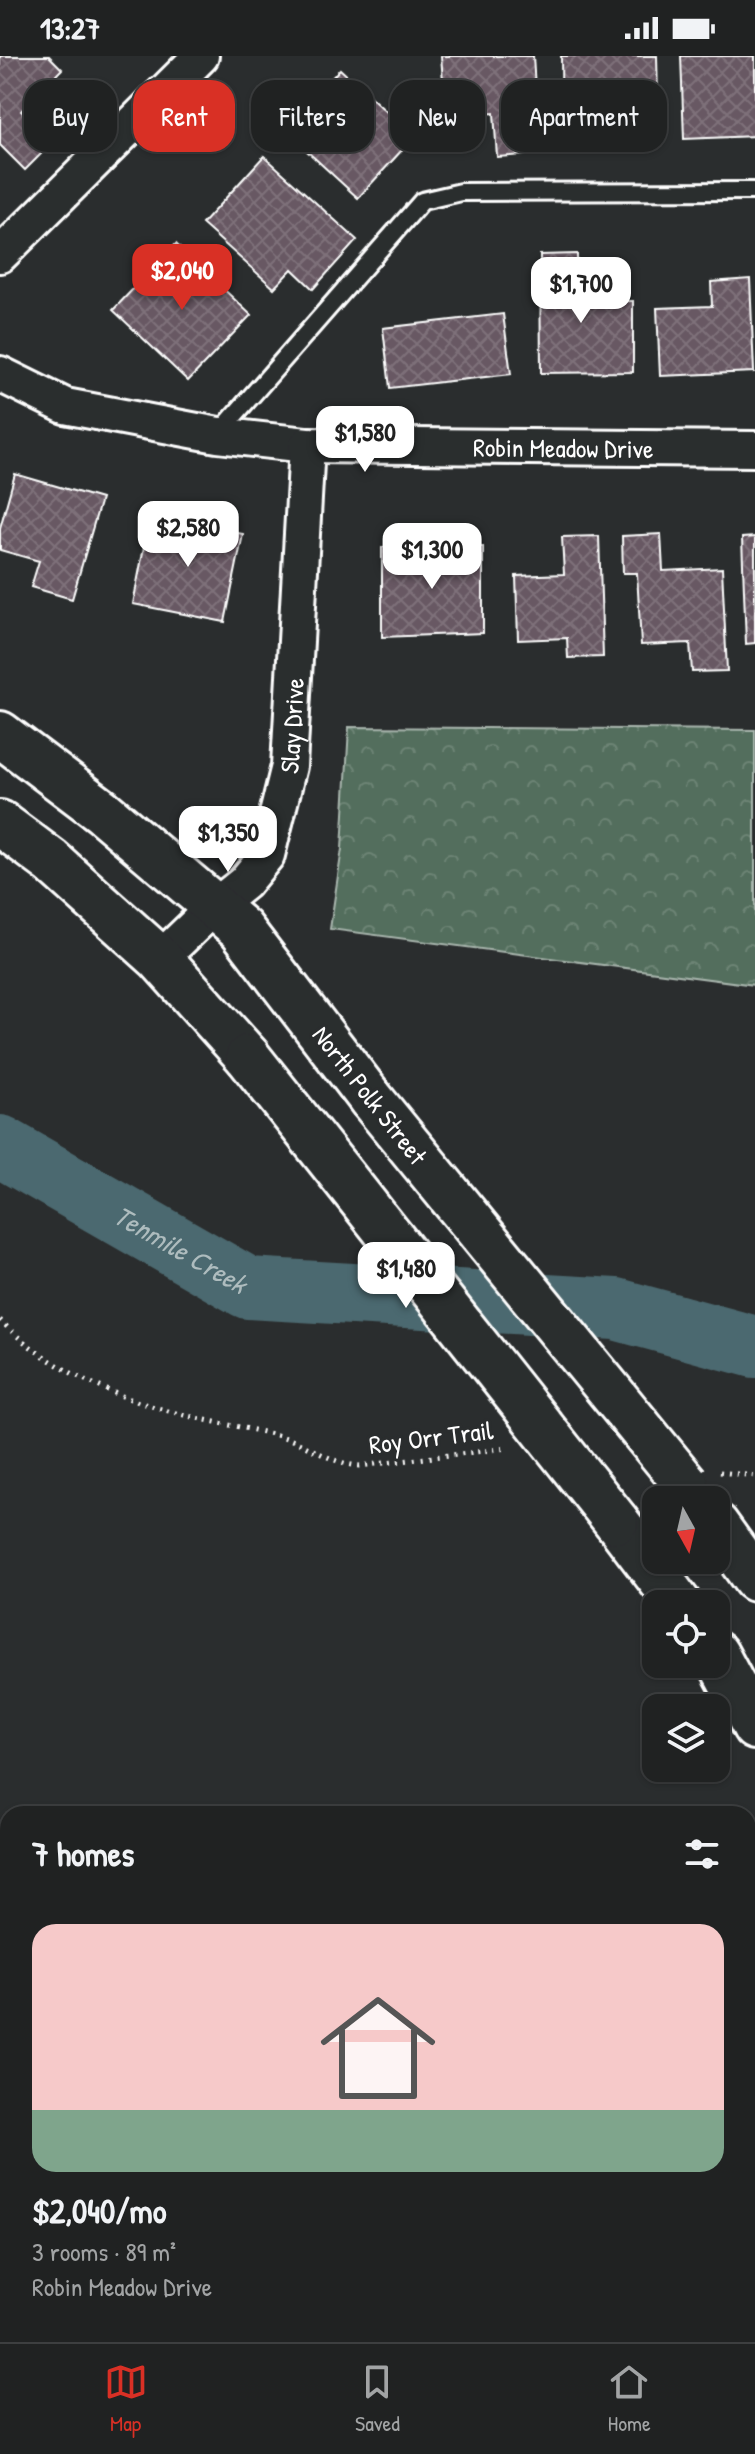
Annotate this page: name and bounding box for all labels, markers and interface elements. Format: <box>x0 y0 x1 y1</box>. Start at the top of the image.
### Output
text: 13:27 <box>40 8 100 48</box>
chip: Buy <box>24 80 117 152</box>
chip: Rent <box>133 80 235 152</box>
chip: Filters <box>251 80 374 152</box>
chip: New <box>390 80 485 152</box>
chip: Apartment <box>501 80 667 152</box>
pin: $2,040 <box>117 244 247 312</box>
text: $2,040 <box>150 252 214 287</box>
pin: $1,700 <box>516 257 646 325</box>
text: $1,700 <box>549 265 613 300</box>
pin: $1,580 <box>300 406 430 474</box>
text: $1,580 <box>334 414 396 449</box>
street label: Robin Meadow Drive <box>473 429 654 466</box>
pin: $2,580 <box>123 501 253 569</box>
text: $2,580 <box>156 509 220 544</box>
pin: $1,300 <box>367 523 497 591</box>
text: $1,300 <box>401 531 463 566</box>
street label: Slay Drive <box>270 677 311 777</box>
pin: $1,350 <box>163 806 293 874</box>
text: $1,350 <box>197 814 259 849</box>
street label: North Polk Street <box>305 1018 436 1173</box>
water label: Tenmile Creek <box>107 1196 256 1304</box>
pin: $1,480 <box>341 1242 471 1310</box>
text: $1,480 <box>376 1250 436 1285</box>
street label: Roy Orr Trail <box>367 1412 495 1462</box>
north arrow <box>642 1486 730 1574</box>
map controls <box>642 1486 730 1782</box>
button: locate <box>642 1590 730 1678</box>
button: layers <box>642 1694 730 1782</box>
text: 7 homes <box>32 1831 134 1877</box>
icon: filters <box>680 1832 724 1876</box>
icon: home <box>306 1976 450 2120</box>
text: $2,040/mo <box>32 2188 166 2234</box>
text: 3 rooms · 89 m² <box>32 2234 176 2269</box>
text: Robin Meadow Drive <box>32 2269 212 2304</box>
tab: Map <box>104 2360 148 2438</box>
tab: Saved <box>355 2360 400 2438</box>
tab: Home <box>607 2360 651 2438</box>

